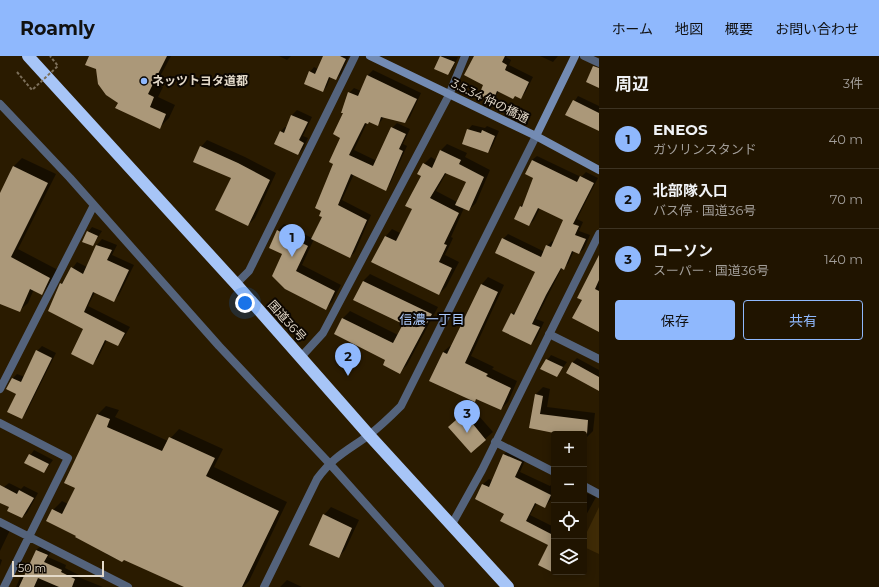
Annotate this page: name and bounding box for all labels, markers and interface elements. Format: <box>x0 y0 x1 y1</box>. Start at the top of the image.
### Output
text: Roamly <box>20 17 95 40</box>
text: ホーム <box>611 20 653 38</box>
text: 地図 <box>675 20 703 38</box>
text: 概要 <box>725 20 753 38</box>
text: お問い合わせ <box>775 20 859 38</box>
place label: ネッツトヨタ道都 <box>152 73 248 88</box>
text: 周辺 <box>615 74 649 94</box>
street label: 3.5.34 仲の橋通 <box>449 75 532 126</box>
text: 3件 <box>843 75 863 91</box>
marker: ネッツトヨタ道都 <box>139 76 149 86</box>
text: ENEOS <box>653 120 707 139</box>
text: 1 <box>625 131 631 147</box>
text: 40 m <box>829 131 863 147</box>
text: ガソリンスタンド <box>653 141 757 157</box>
text: 北部隊入口 <box>653 181 728 200</box>
text: 2 <box>624 191 632 207</box>
text: 70 m <box>830 191 863 207</box>
text: バス停 · 国道36号 <box>653 202 756 218</box>
pin: 1 <box>279 224 305 257</box>
text: ローソン <box>653 241 713 260</box>
text: 3 <box>624 251 632 267</box>
text: 140 m <box>824 251 863 267</box>
text: スーパー · 国道36号 <box>653 262 769 278</box>
your location <box>235 293 255 313</box>
street label: 国道36号 <box>265 297 310 344</box>
button: 保存 <box>615 300 735 340</box>
button: 共有 <box>743 300 863 340</box>
district label: 信濃一丁目 <box>399 311 465 327</box>
pin: 2 <box>335 343 361 376</box>
pin: 3 <box>454 400 480 433</box>
map controls <box>551 431 587 575</box>
button: + <box>551 431 587 467</box>
button: − <box>551 467 587 503</box>
button: locate <box>551 503 587 539</box>
button: layers <box>551 539 587 575</box>
scale bar <box>12 559 104 578</box>
text: 50 m <box>18 561 46 575</box>

